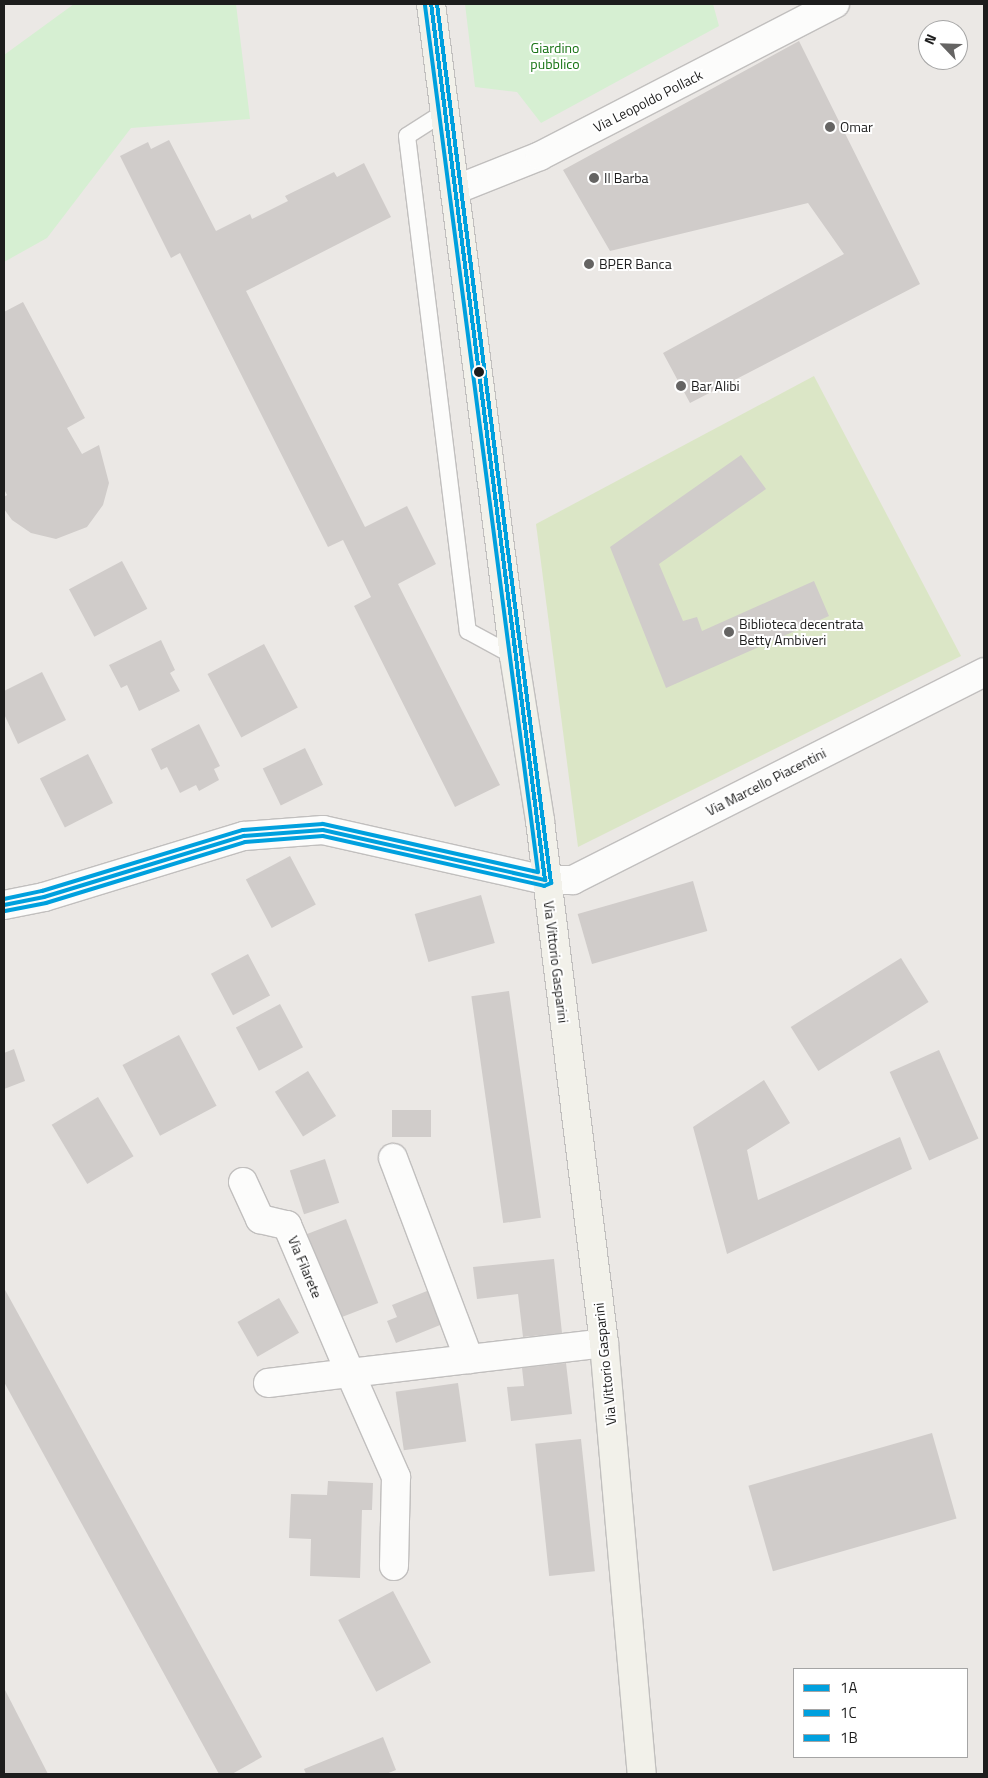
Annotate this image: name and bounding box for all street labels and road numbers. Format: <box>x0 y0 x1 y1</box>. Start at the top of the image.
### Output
street label: Via Leopoldo Pollack <box>591 66 705 136</box>
street label: Via Marcello Piacentini <box>703 744 829 820</box>
street label: Via Vittorio Gasparini <box>540 900 572 1024</box>
street label: Via Filarete <box>284 1233 326 1301</box>
street label: Via Vittorio Gasparini <box>590 1302 620 1426</box>

